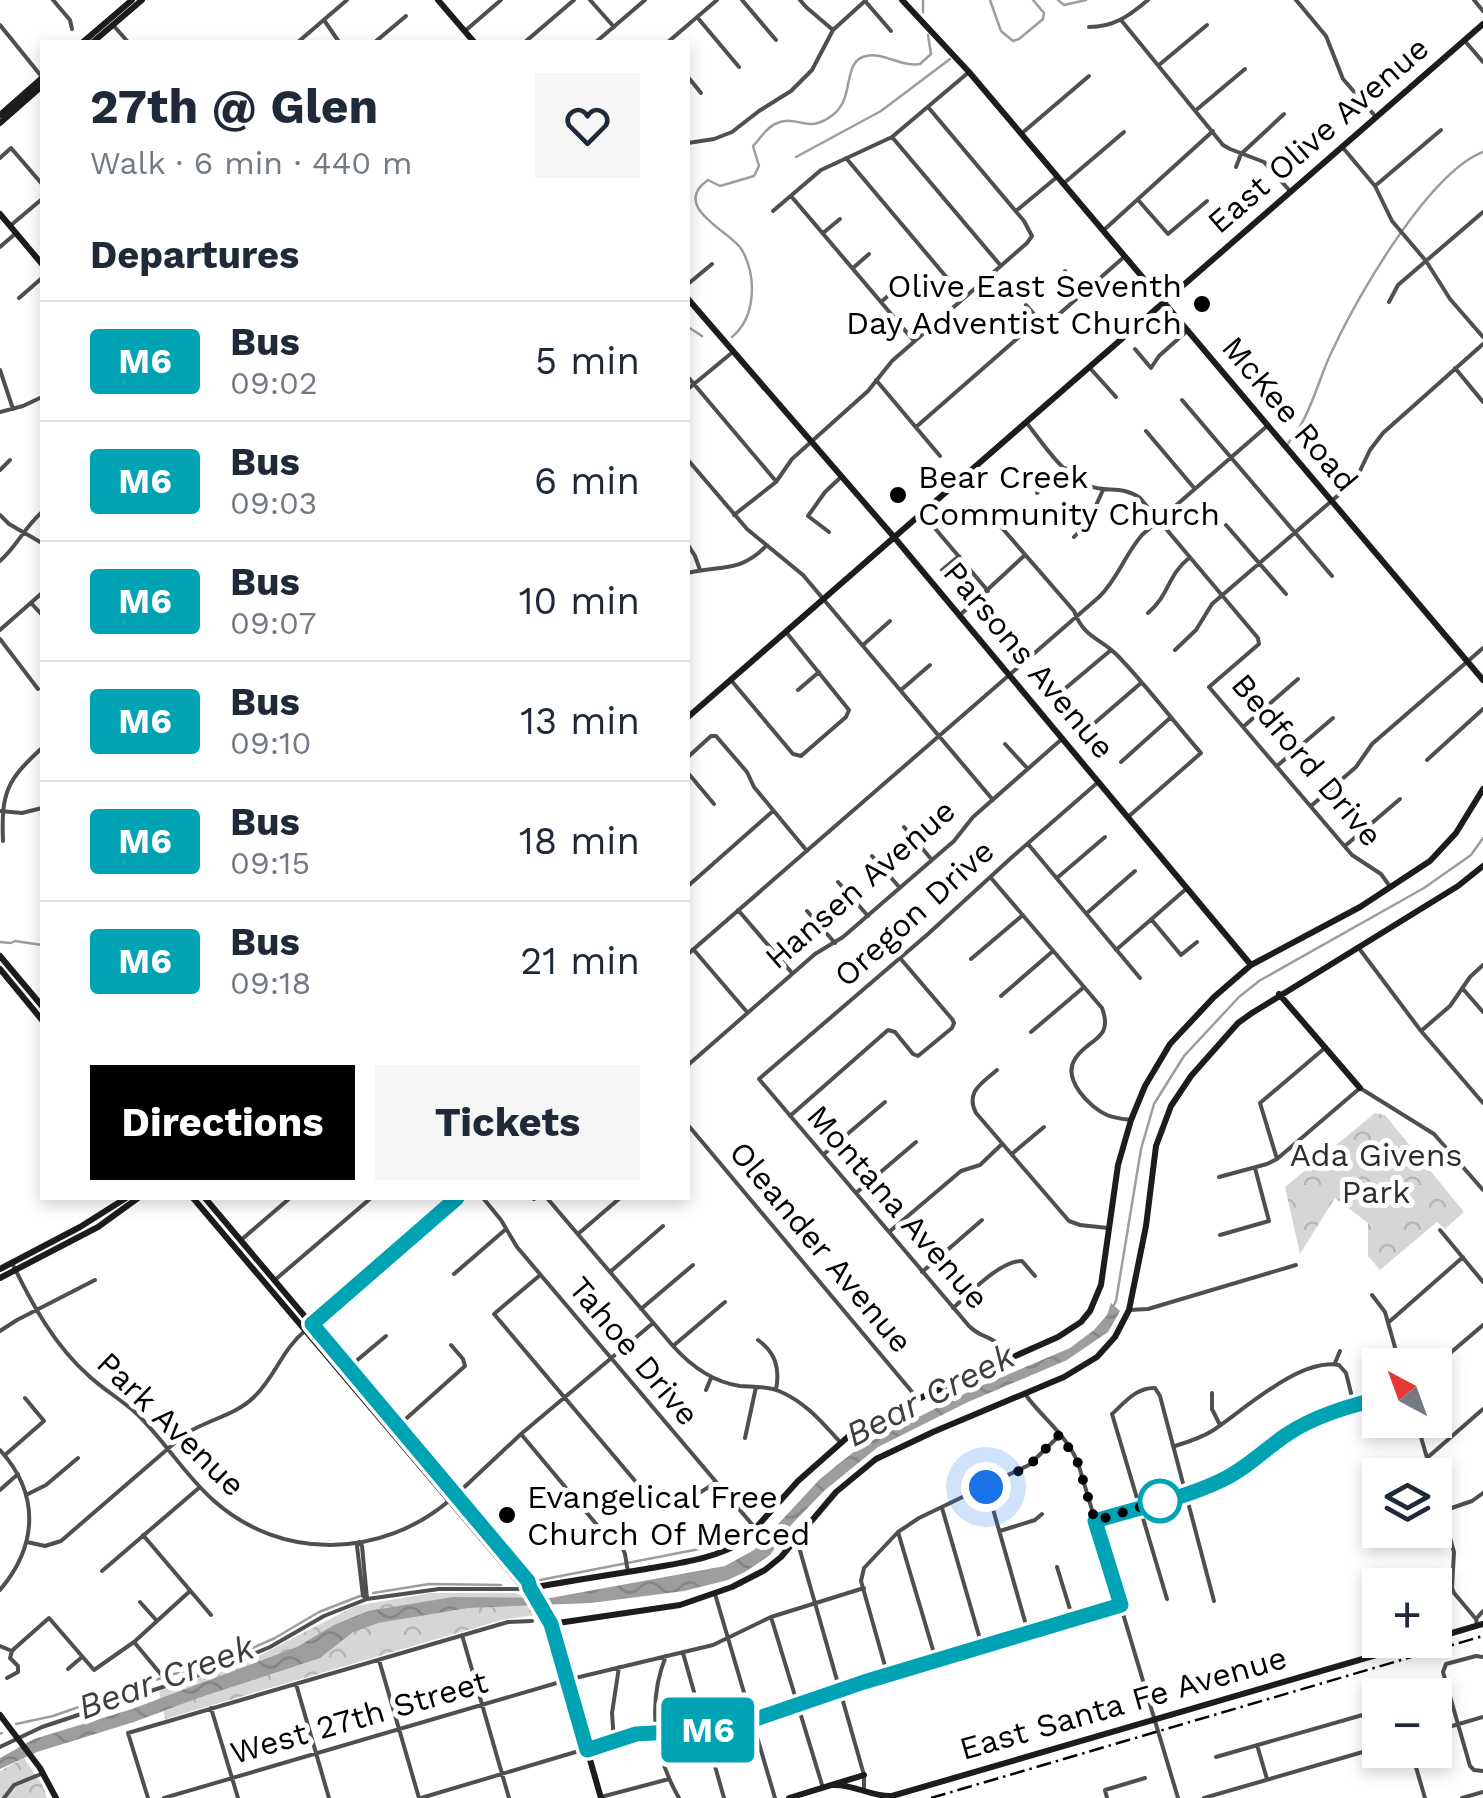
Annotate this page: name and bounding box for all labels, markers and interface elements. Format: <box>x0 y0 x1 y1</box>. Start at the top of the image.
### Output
street label: East Olive Avenue <box>1200 29 1436 241</box>
button: heart <box>535 73 640 178</box>
text: 27th @ Glen <box>90 78 378 135</box>
text: Walk · 6 min · 440 m <box>90 144 413 182</box>
text: Departures <box>90 233 299 277</box>
place label: Olive East Seventh Day Adventist Church <box>846 267 1182 342</box>
marker: Olive East Seventh Day Adventist Church <box>1191 293 1213 315</box>
text: Bus <box>230 320 300 364</box>
street label: McKee Road <box>1214 329 1366 499</box>
text: 5 min <box>535 339 640 383</box>
text: M6 <box>118 340 172 382</box>
text: 09:02 <box>230 364 318 402</box>
text: Bus <box>230 440 300 484</box>
place label: Bear Creek Community Church <box>918 458 1220 533</box>
text: 6 min <box>534 459 640 503</box>
text: M6 <box>118 460 172 502</box>
text: 09:03 <box>230 484 317 522</box>
marker: Bear Creek Community Church <box>887 484 909 506</box>
street label: Parsons Avenue <box>936 554 1122 766</box>
text: Bus <box>230 560 300 604</box>
text: 10 min <box>519 579 640 623</box>
text: M6 <box>118 580 172 622</box>
text: 09:07 <box>230 604 316 642</box>
street label: Bedford Drive <box>1224 666 1390 854</box>
text: Bus <box>230 680 300 724</box>
text: 13 min <box>520 699 640 743</box>
text: M6 <box>118 700 172 742</box>
text: 09:10 <box>230 724 312 762</box>
street label: Hansen Avenue <box>757 791 963 977</box>
text: Bus <box>230 800 300 844</box>
text: 18 min <box>519 819 640 863</box>
text: M6 <box>118 820 172 862</box>
street label: Oregon Drive <box>826 832 1002 994</box>
text: 09:15 <box>230 844 310 882</box>
text: Bus <box>230 920 300 964</box>
text: 21 min <box>520 939 640 983</box>
text: M6 <box>118 940 172 982</box>
text: 09:18 <box>230 964 311 1002</box>
button: Directions <box>90 1065 355 1180</box>
button: Tickets <box>375 1065 640 1180</box>
street label: Montana Avenue <box>799 1097 997 1317</box>
street label: Oleander Avenue <box>722 1134 920 1360</box>
park label: Ada Givens Park <box>1290 1136 1462 1211</box>
street label: Tahoe Drive <box>561 1269 707 1433</box>
water label: Bear Creek <box>838 1334 1022 1455</box>
street label: Park Avenue <box>89 1344 253 1504</box>
north arrow <box>1362 1348 1452 1438</box>
map controls <box>1362 1348 1452 1768</box>
button: layers <box>1362 1458 1452 1548</box>
your location <box>961 1462 1011 1512</box>
place label: Evangelical Free Church Of Merced <box>527 1478 810 1553</box>
unlabelled marker <box>1139 1480 1181 1522</box>
marker: Evangelical Free Church Of Merced <box>496 1504 518 1526</box>
button: + <box>1362 1568 1452 1658</box>
water label: Bear Creek <box>72 1625 261 1728</box>
street label: East Santa Fe Avenue <box>955 1638 1291 1768</box>
street label: West 27th Street <box>226 1662 492 1772</box>
button: − <box>1362 1678 1452 1768</box>
line badge: M6 <box>663 1698 753 1762</box>
text: M6 <box>681 1709 735 1751</box>

